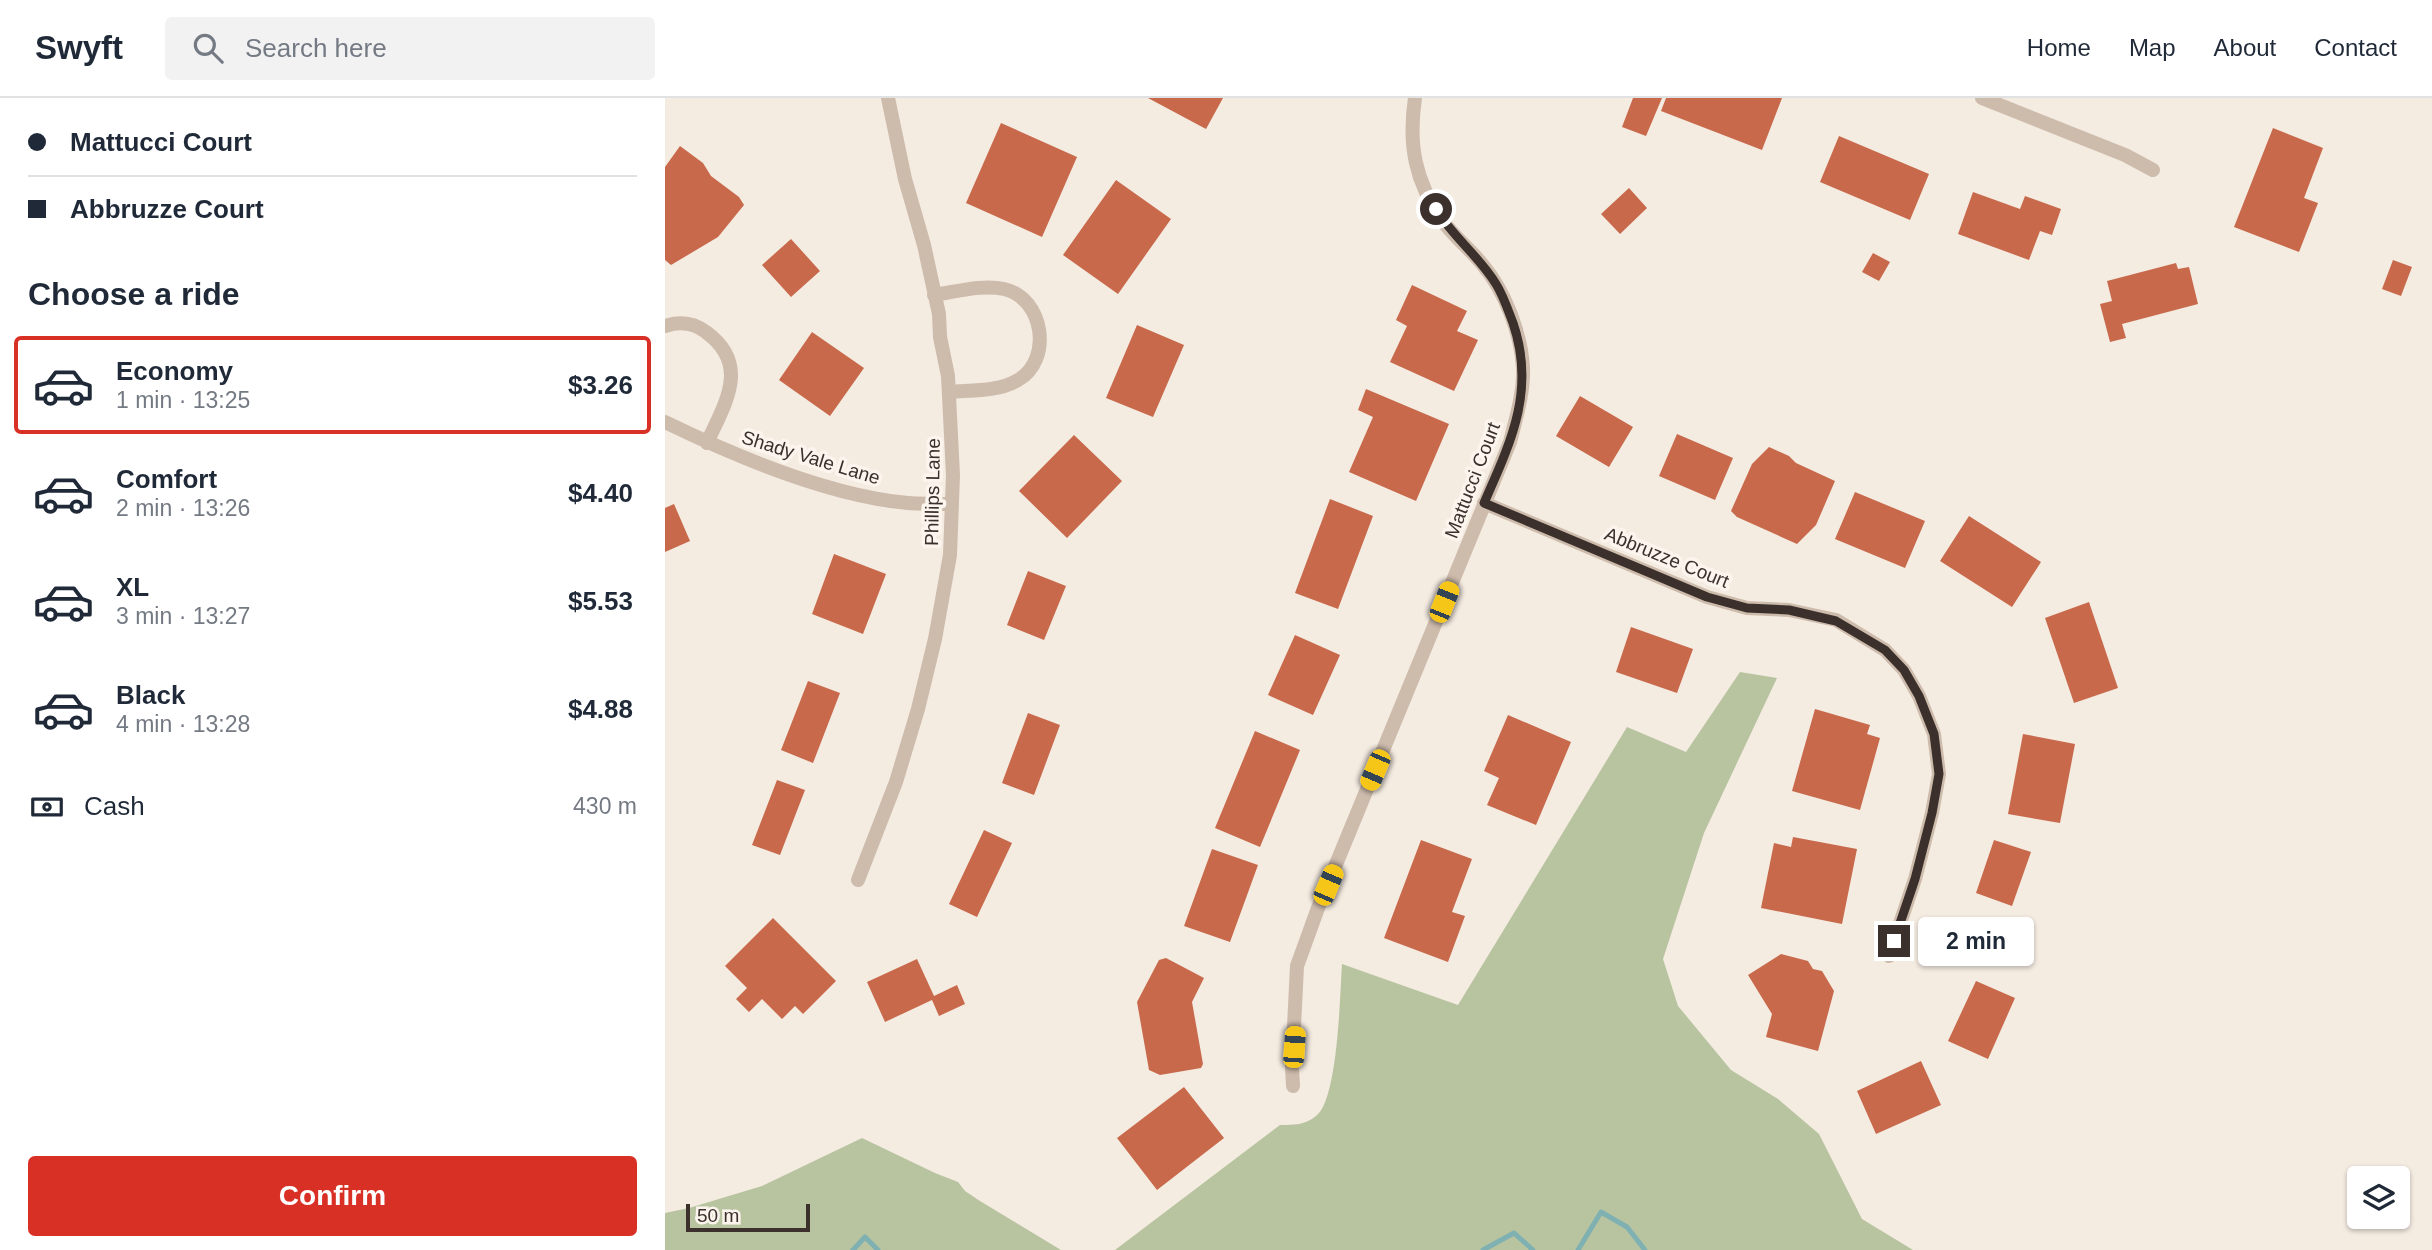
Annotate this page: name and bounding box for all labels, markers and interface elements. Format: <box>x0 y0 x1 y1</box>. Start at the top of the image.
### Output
search box <box>165 17 655 80</box>
text: Swyft <box>35 29 123 66</box>
icon: search <box>189 29 227 67</box>
text: Search here <box>245 33 387 63</box>
text: Home <box>2027 34 2091 61</box>
text: Map <box>2129 34 2176 61</box>
text: About <box>2214 34 2276 61</box>
text: Contact <box>2314 34 2397 61</box>
text: Mattucci Court <box>70 127 252 157</box>
route start <box>1420 193 1452 225</box>
text: Abbruzze Court <box>70 194 264 224</box>
text: Choose a ride <box>28 276 240 312</box>
icon: car <box>32 354 95 417</box>
text: Economy <box>116 356 233 386</box>
text: $3.26 <box>568 370 633 400</box>
text: 1 min · 13:25 <box>116 387 250 413</box>
street label: Mattucci Court <box>1441 419 1504 541</box>
street label: Shady Vale Lane <box>739 426 882 488</box>
street label: Phillips Lane <box>921 438 944 546</box>
icon: car <box>32 462 95 525</box>
text: Comfort <box>116 464 217 494</box>
text: $4.40 <box>568 478 633 508</box>
text: 2 min · 13:26 <box>116 495 250 521</box>
street label: Abbruzze Court <box>1602 523 1733 592</box>
icon: car <box>32 570 95 633</box>
text: XL <box>116 572 149 602</box>
car <box>1427 579 1462 625</box>
text: $5.53 <box>568 586 633 616</box>
text: 3 min · 13:27 <box>116 603 250 629</box>
icon: car <box>32 678 95 741</box>
text: Black <box>116 680 185 710</box>
text: $4.88 <box>568 694 633 724</box>
text: 4 min · 13:28 <box>116 711 250 737</box>
car <box>1358 747 1393 793</box>
icon: cash <box>28 788 66 826</box>
text: Cash <box>84 791 145 821</box>
text: 430 m <box>573 793 637 819</box>
car <box>1311 862 1346 908</box>
callout: 2 min <box>1919 916 2034 966</box>
route end <box>1878 925 1910 957</box>
text: 2 min <box>1946 928 2006 954</box>
car <box>1283 1025 1306 1069</box>
button: Confirm <box>28 1156 637 1236</box>
map controls <box>2347 1166 2410 1229</box>
button: layers <box>2347 1166 2410 1229</box>
scale bar <box>686 1201 810 1233</box>
text: 50 m <box>697 1205 739 1226</box>

